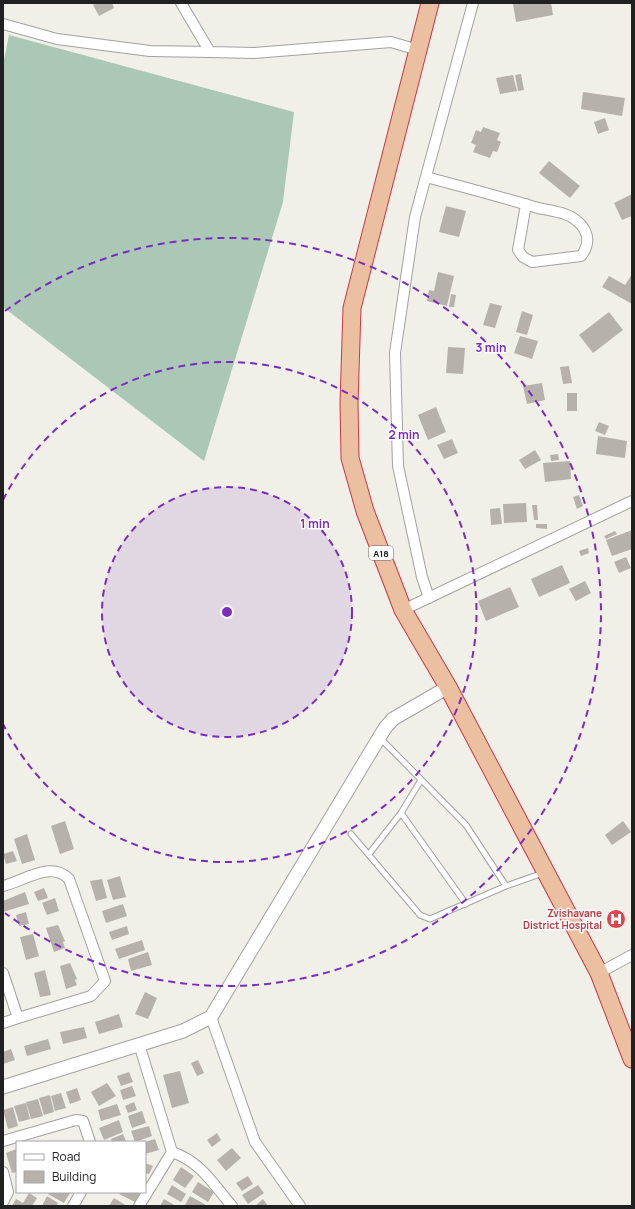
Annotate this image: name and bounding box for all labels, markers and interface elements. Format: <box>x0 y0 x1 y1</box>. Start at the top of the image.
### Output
text: 3 min <box>475 339 507 356</box>
text: 2 min <box>388 426 420 443</box>
text: 1 min <box>300 515 330 532</box>
road number: A18 <box>369 546 393 560</box>
centre of rings <box>220 605 234 619</box>
place label: Zvishavane District Hospital <box>523 906 602 932</box>
hospital icon: Zvishavane District Hospital <box>605 908 627 930</box>
legend <box>16 1141 146 1193</box>
text: Road <box>52 1148 80 1165</box>
text: Building <box>52 1168 96 1185</box>

